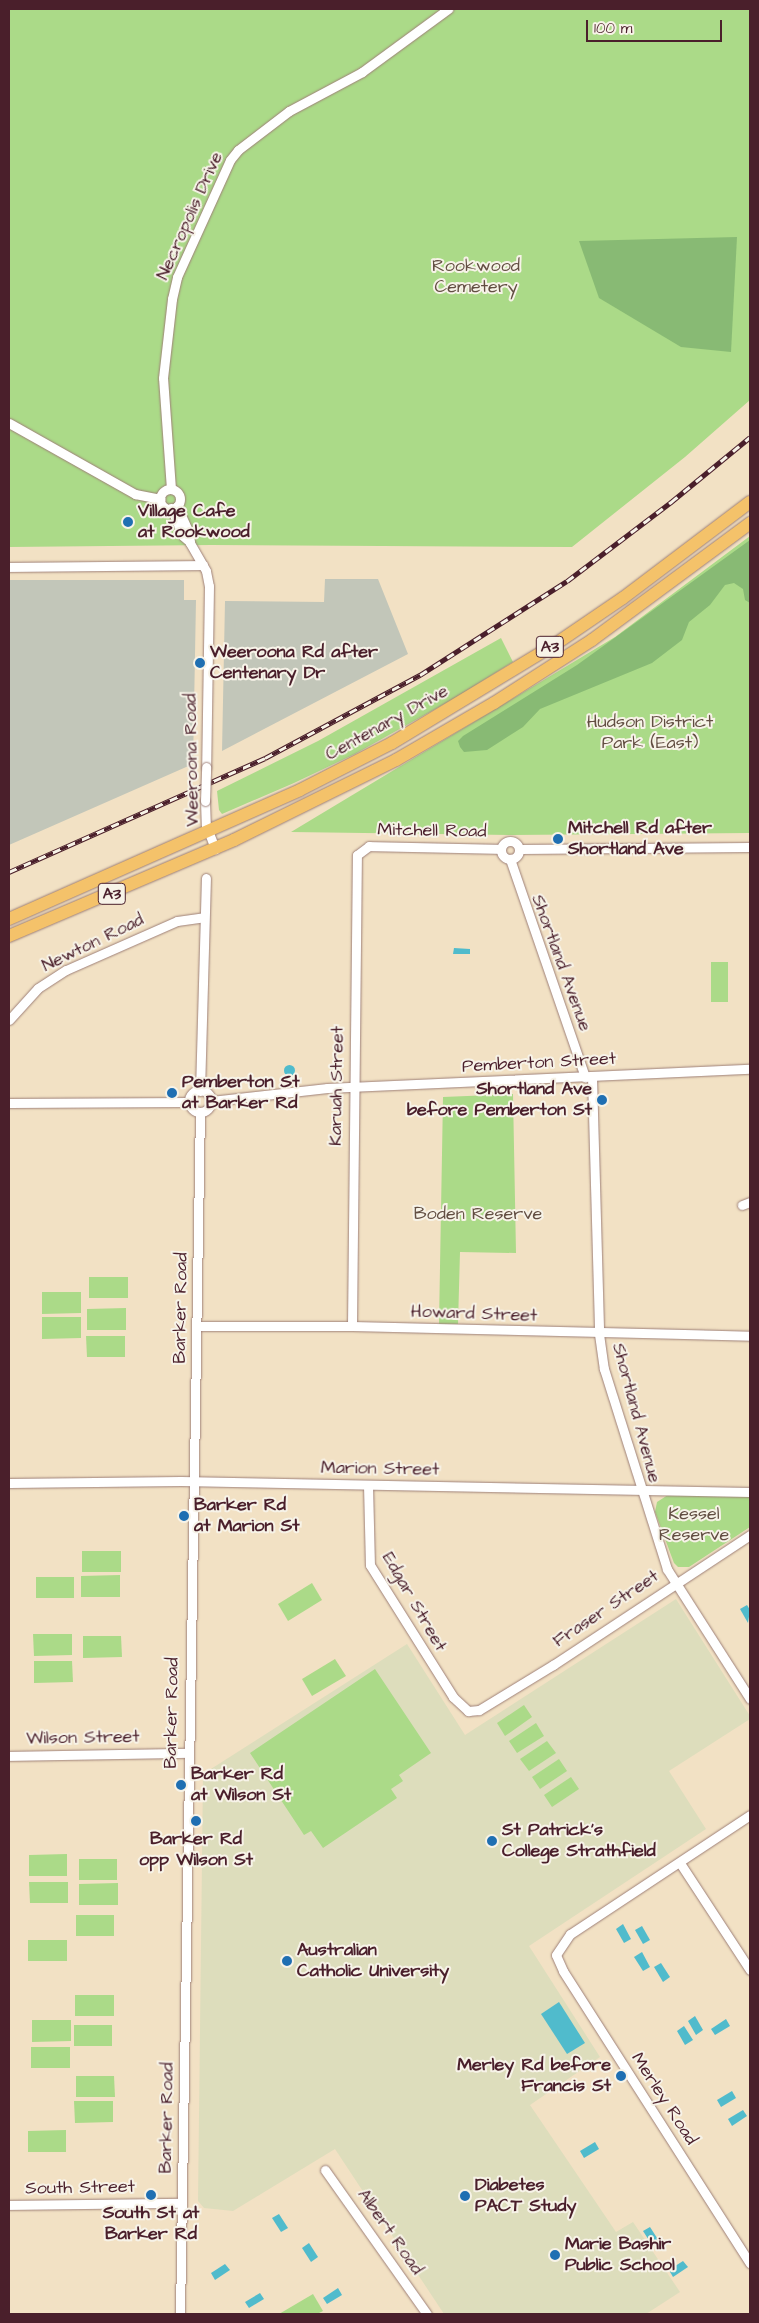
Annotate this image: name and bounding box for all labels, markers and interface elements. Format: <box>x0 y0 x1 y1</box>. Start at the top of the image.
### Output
scale bar <box>589 10 725 42</box>
text: 100 m <box>594 18 633 39</box>
street label: Necropolis Drive <box>152 149 228 283</box>
park label: Rookwood Cemetery <box>432 256 520 298</box>
place label: Village Cafe at Rookwood <box>138 501 250 544</box>
marker: Village Cafe at Rookwood <box>122 516 134 528</box>
road number: A3 <box>535 634 565 660</box>
place label: Weeroona Rd after Centenary Dr <box>210 642 378 684</box>
marker: Weeroona Rd after Centenary Dr <box>194 657 206 669</box>
street label: Centenary Drive <box>322 680 452 766</box>
street label: Weeroona Road <box>180 693 204 827</box>
park label: Hudson District Park (East) <box>587 712 713 754</box>
place label: Mitchell Rd after Shortland Ave <box>568 818 712 861</box>
street label: Mitchell Road <box>377 819 487 843</box>
marker: Mitchell Rd after Shortland Ave <box>552 833 564 845</box>
road number: A3 <box>97 881 127 908</box>
street label: Shortland Avenue <box>526 892 596 1034</box>
street label: Newton Road <box>39 909 147 977</box>
street label: Karuah Street <box>325 1026 349 1146</box>
street label: Pemberton Street <box>461 1048 617 1078</box>
place label: Pemberton St at Barker Rd <box>182 1072 299 1114</box>
place label: Shortland Ave before Pemberton St <box>407 1079 592 1122</box>
marker: Pemberton St at Barker Rd <box>166 1087 178 1099</box>
marker: Shortland Ave before Pemberton St <box>596 1094 608 1106</box>
park label: Boden Reserve <box>414 1203 542 1225</box>
street label: Barker Road <box>169 1252 193 1364</box>
street label: Howard Street <box>410 1301 538 1327</box>
street label: Shortland Avenue <box>607 1341 665 1485</box>
street label: Marion Street <box>321 1457 439 1481</box>
place label: Barker Rd at Marion St <box>194 1495 300 1538</box>
park label: Kessel Reserve <box>659 1504 729 1546</box>
marker: Barker Rd at Marion St <box>178 1510 190 1522</box>
street label: Edgar Street <box>377 1549 451 1655</box>
street label: Fraser Street <box>549 1566 663 1652</box>
street label: Barker Road <box>160 1657 184 1769</box>
street label: Wilson Street <box>26 1726 140 1750</box>
place label: Barker Rd at Wilson St <box>191 1764 291 1806</box>
marker: Barker Rd at Wilson St <box>175 1779 187 1791</box>
marker: Barker Rd opp Wilson St <box>190 1815 202 1827</box>
place label: St Patrick's College Strathfield <box>502 1820 656 1862</box>
place label: Barker Rd opp Wilson St <box>139 1829 253 1872</box>
marker: St Patrick's College Strathfield <box>486 1835 498 1847</box>
place label: Australian Catholic University <box>297 1940 449 1982</box>
marker: Australian Catholic University <box>281 1955 293 1967</box>
street label: Merley Road <box>626 2049 702 2149</box>
place label: Merley Rd before Francis St <box>457 2055 611 2098</box>
street label: Barker Road <box>155 2062 179 2174</box>
marker: Merley Rd before Francis St <box>615 2070 627 2082</box>
place label: Diabetes PACT Study <box>475 2175 576 2218</box>
street label: South Street <box>25 2176 135 2200</box>
street label: Albert Road <box>352 2185 428 2279</box>
marker: South St at Barker Rd <box>145 2189 157 2201</box>
marker: Diabetes PACT Study <box>459 2190 471 2202</box>
place label: South St at Barker Rd <box>103 2203 199 2246</box>
place label: Marie Bashir Public School <box>565 2234 675 2276</box>
marker: Marie Bashir Public School <box>549 2249 561 2261</box>

